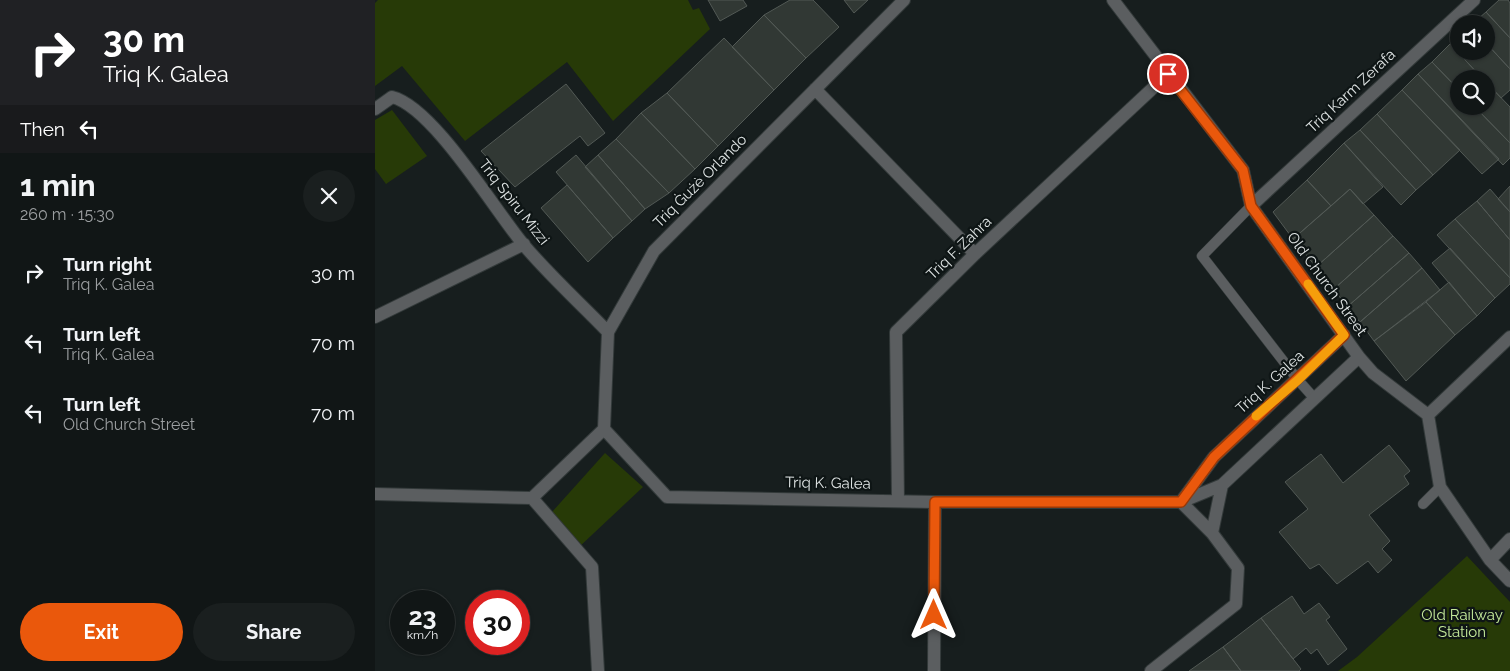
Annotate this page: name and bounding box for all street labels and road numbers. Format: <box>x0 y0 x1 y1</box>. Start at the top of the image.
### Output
street label: Triq Karm Zerafa <box>1303 45 1399 137</box>
street label: Triq Ġużè Orlando <box>649 130 750 231</box>
street label: Triq Spiru Mizzi <box>475 156 553 248</box>
street label: Triq F. Zahra <box>923 213 995 283</box>
street label: Old Church Street <box>1283 229 1371 339</box>
street label: Triq K. Galea <box>1232 347 1308 417</box>
street label: Triq K. Galea <box>785 473 871 493</box>

